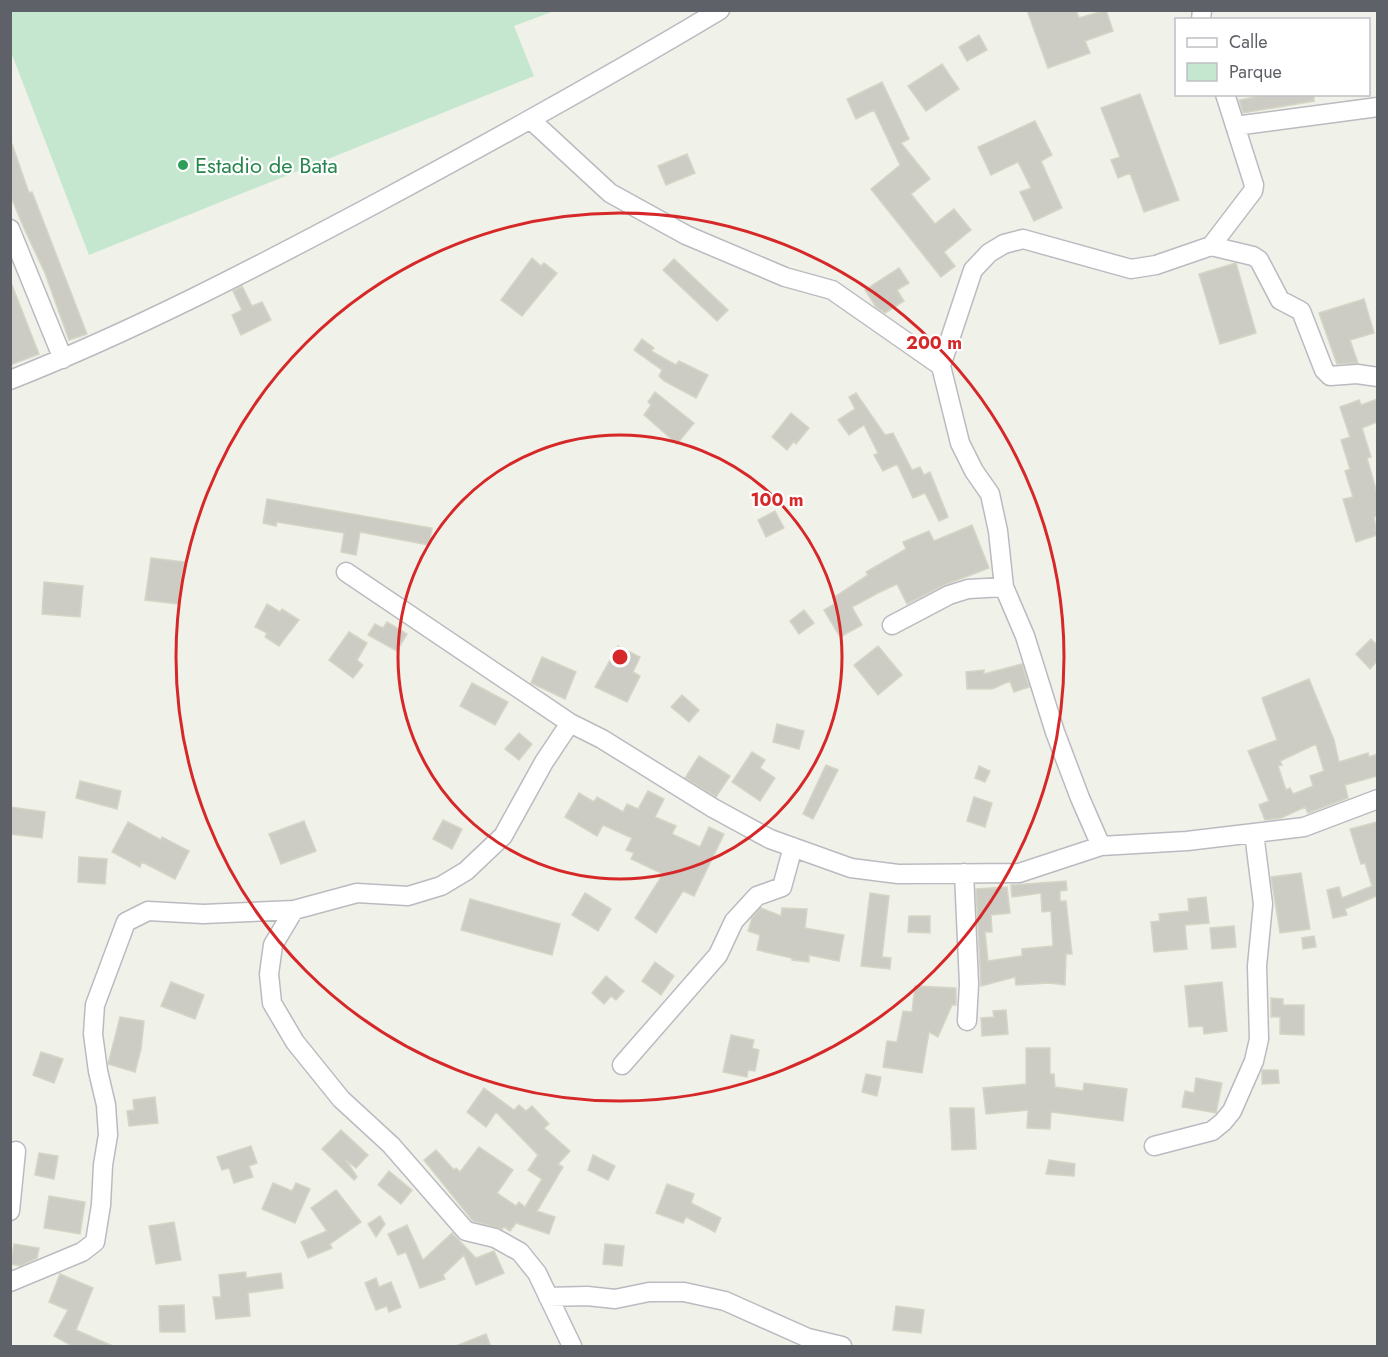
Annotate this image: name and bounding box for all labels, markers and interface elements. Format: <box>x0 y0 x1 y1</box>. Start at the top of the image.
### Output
legend <box>1175 18 1370 96</box>
text: Calle <box>1229 29 1268 55</box>
text: Parque <box>1229 59 1282 85</box>
place label: Estadio de Bata <box>195 149 338 181</box>
marker: Estadio de Bata <box>176 158 190 172</box>
text: 200 m <box>906 330 962 356</box>
text: 100 m <box>750 487 804 513</box>
centre of rings <box>610 647 630 667</box>

